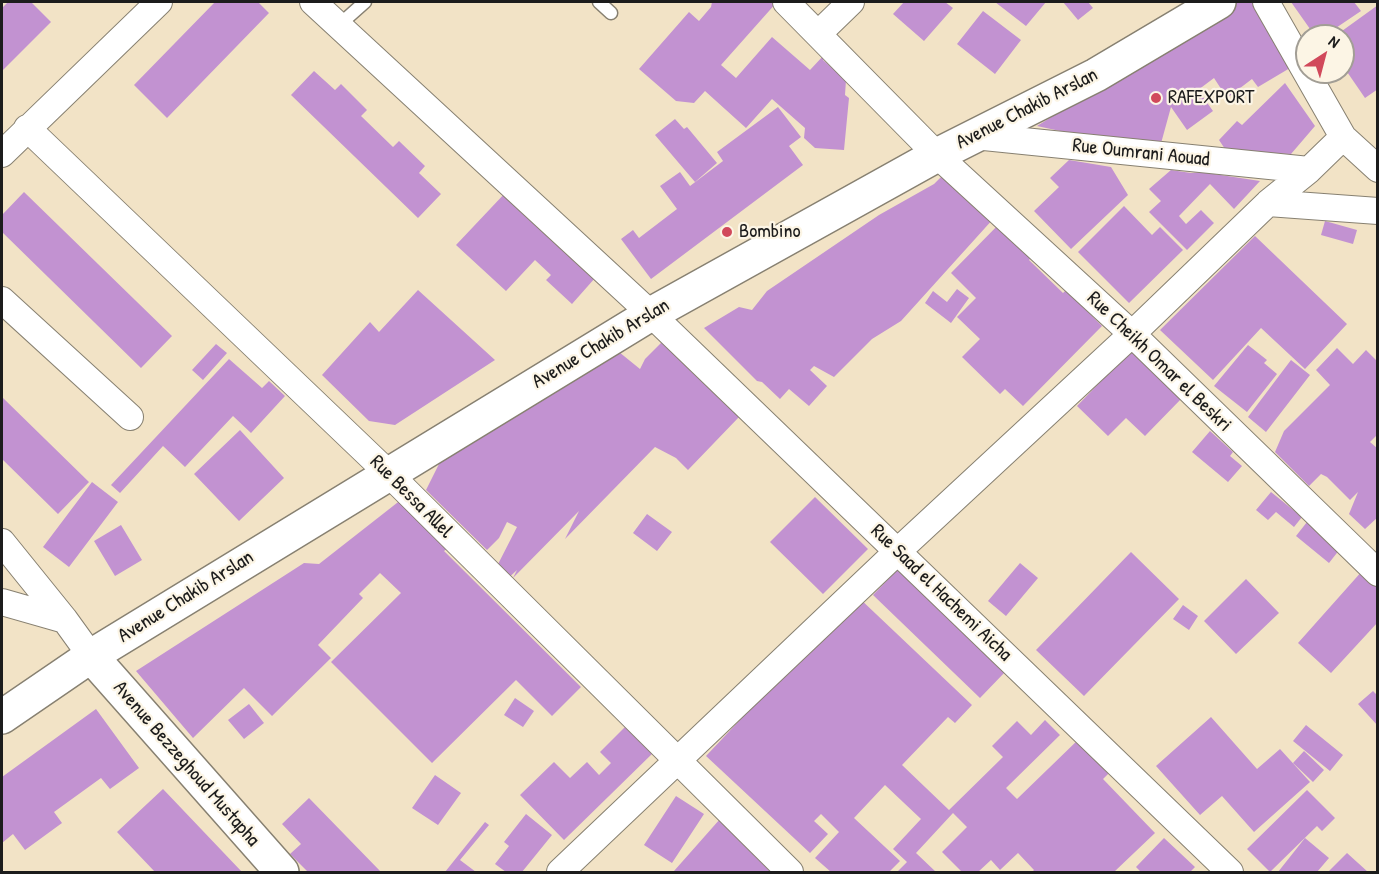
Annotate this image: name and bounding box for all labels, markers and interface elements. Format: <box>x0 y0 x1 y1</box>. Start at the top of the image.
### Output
north arrow <box>1295 24 1355 84</box>
text: N <box>1324 30 1344 52</box>
street label: Avenue Chakib Arslan <box>952 63 1102 155</box>
place label: RAFEXPORT <box>1168 86 1254 110</box>
marker: RAFEXPORT <box>1149 91 1163 105</box>
street label: Rue Oumrani Aouad <box>1071 134 1211 172</box>
place label: Bombino <box>739 220 801 244</box>
marker: Bombino <box>720 225 734 239</box>
street label: Rue Cheikh Omar el Beskri <box>1082 287 1236 437</box>
street label: Avenue Chakib Arslan <box>528 294 674 394</box>
street label: Rue Bessa Allel <box>365 451 457 543</box>
street label: Rue Saad el Hachemi Aicha <box>865 519 1017 667</box>
street label: Avenue Chakib Arslan <box>114 546 258 648</box>
street label: Avenue Bezzeghoud Mustapha <box>108 676 264 852</box>

